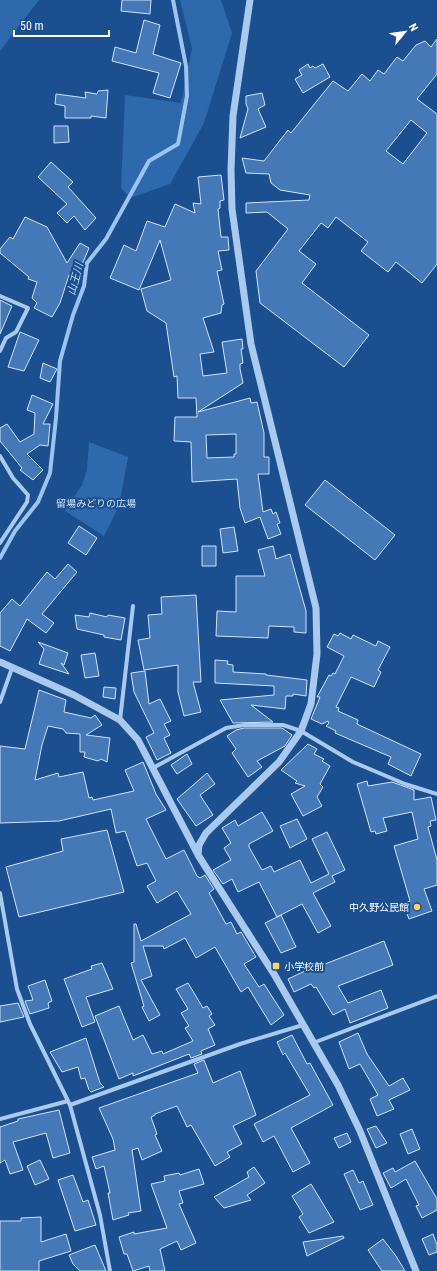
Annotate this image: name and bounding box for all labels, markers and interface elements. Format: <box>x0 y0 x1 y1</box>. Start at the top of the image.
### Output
scale bar <box>14 12 109 38</box>
north arrow <box>385 12 425 52</box>
text: 50 m <box>20 19 44 33</box>
text: N <box>406 21 421 34</box>
water label: 山王川 <box>65 261 86 297</box>
park label: 留場みどりの広場 <box>56 498 136 509</box>
place label: 中久野公民館 <box>349 902 409 913</box>
marker: 中久野公民館 <box>412 902 422 912</box>
marker: 小学校前 <box>271 961 281 971</box>
place label: 小学校前 <box>284 961 324 972</box>

